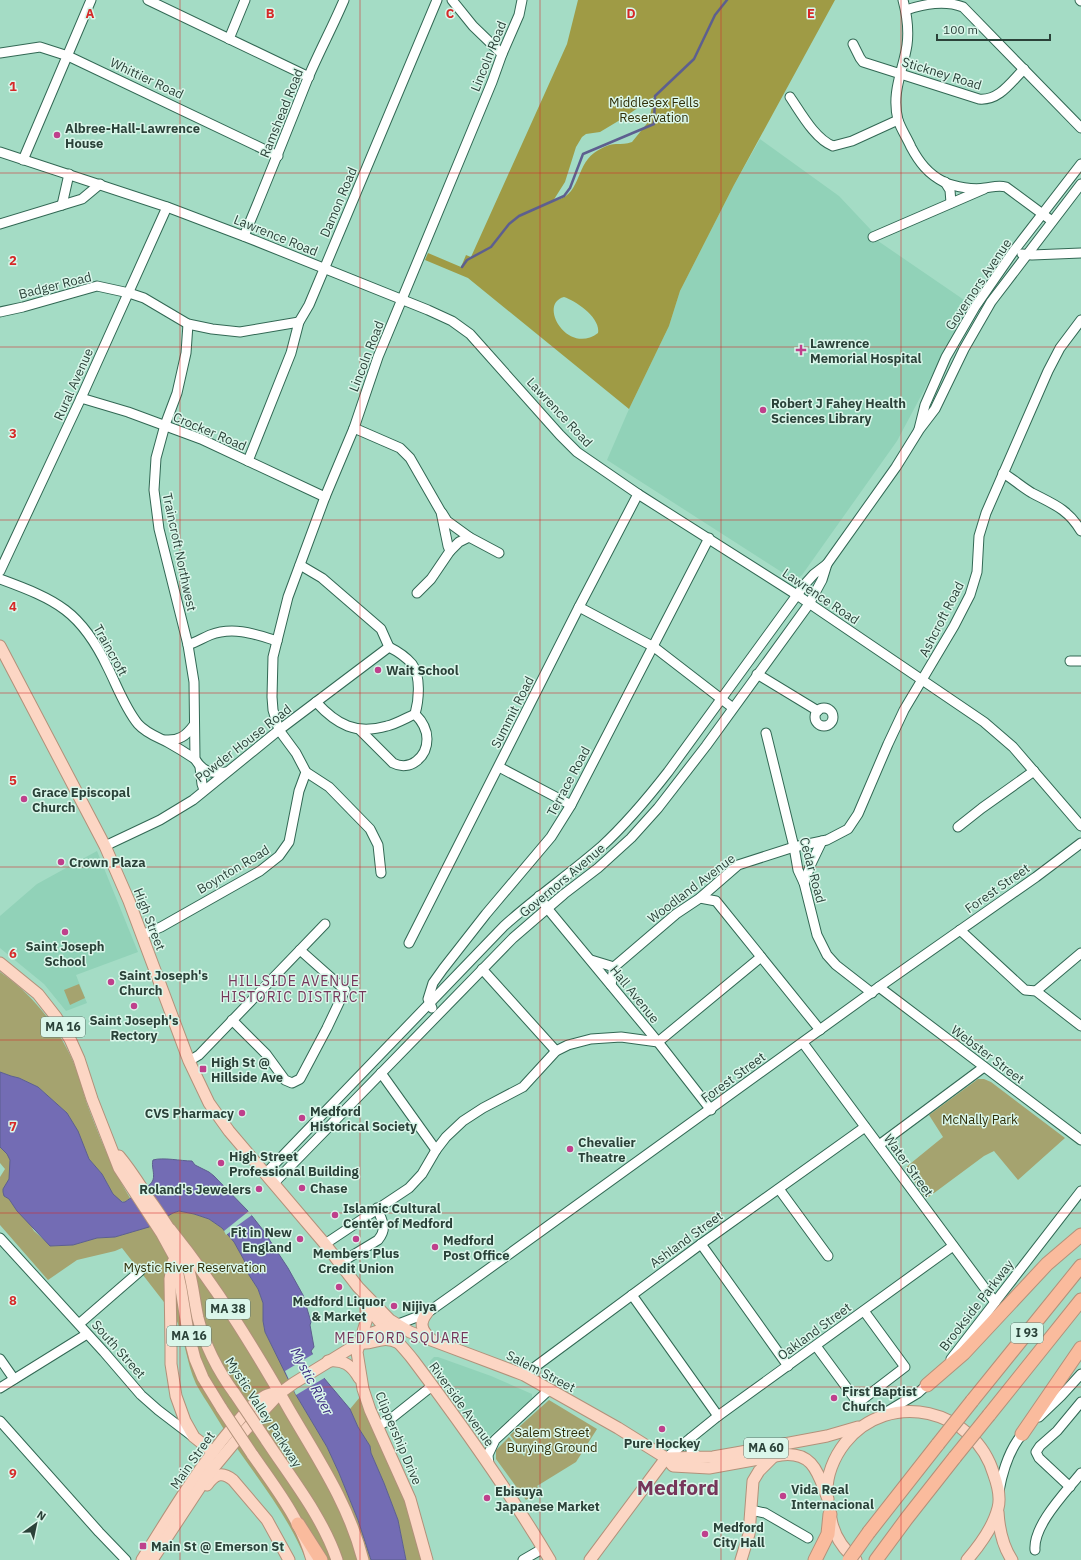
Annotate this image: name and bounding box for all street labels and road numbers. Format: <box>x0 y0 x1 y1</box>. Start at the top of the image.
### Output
street label: Lincoln Road <box>467 18 510 94</box>
street label: Stickney Road <box>900 53 984 94</box>
street label: Whittier Road <box>107 54 186 103</box>
street label: Ramshead Road <box>256 66 307 160</box>
street label: Damon Road <box>316 165 361 240</box>
street label: Lawrence Road <box>231 211 320 260</box>
street label: Governors Avenue <box>942 235 1015 333</box>
street label: Badger Road <box>17 268 93 303</box>
street label: Lincoln Road <box>345 318 388 394</box>
street label: Rural Avenue <box>50 345 97 423</box>
street label: Lawrence Road <box>523 374 596 451</box>
street label: Crocker Road <box>171 408 249 455</box>
street label: Traincroft Northwest <box>159 491 200 613</box>
street label: Lawrence Road <box>779 564 862 628</box>
street label: Ashcroft Road <box>915 579 968 660</box>
street label: Traincroft <box>89 621 132 679</box>
street label: Summit Road <box>487 673 538 751</box>
street label: Powder House Road <box>192 701 295 786</box>
street label: Terrace Road <box>543 743 594 819</box>
street label: Cedar Road <box>796 835 829 905</box>
street label: Governors Avenue <box>516 840 609 921</box>
street label: Boynton Road <box>194 841 273 898</box>
street label: Woodland Avenue <box>644 850 738 927</box>
street label: Forest Street <box>961 860 1033 917</box>
street label: High Street <box>130 886 169 953</box>
street label: Hall Avenue <box>606 962 663 1027</box>
road number: MA 16 <box>41 1017 85 1037</box>
street label: Webster Street <box>948 1021 1028 1088</box>
street label: Forest Street <box>698 1048 769 1107</box>
street label: Water Street <box>880 1131 937 1200</box>
street label: Ashland Street <box>646 1207 726 1272</box>
street label: Brookside Parkway <box>935 1256 1018 1354</box>
road number: MA 38 <box>206 1299 250 1319</box>
street label: Oakland Street <box>774 1299 855 1364</box>
street label: South Street <box>88 1317 149 1382</box>
road number: I 93 <box>1011 1323 1043 1343</box>
road number: MA 16 <box>167 1326 211 1346</box>
street label: Salem Street <box>503 1347 578 1396</box>
street label: Mystic Valley Parkway <box>222 1354 306 1471</box>
street label: Riverside Avenue <box>425 1359 498 1450</box>
street label: Clippership Drive <box>371 1389 426 1487</box>
street label: Main Street <box>166 1428 219 1493</box>
road number: MA 60 <box>744 1438 788 1458</box>

